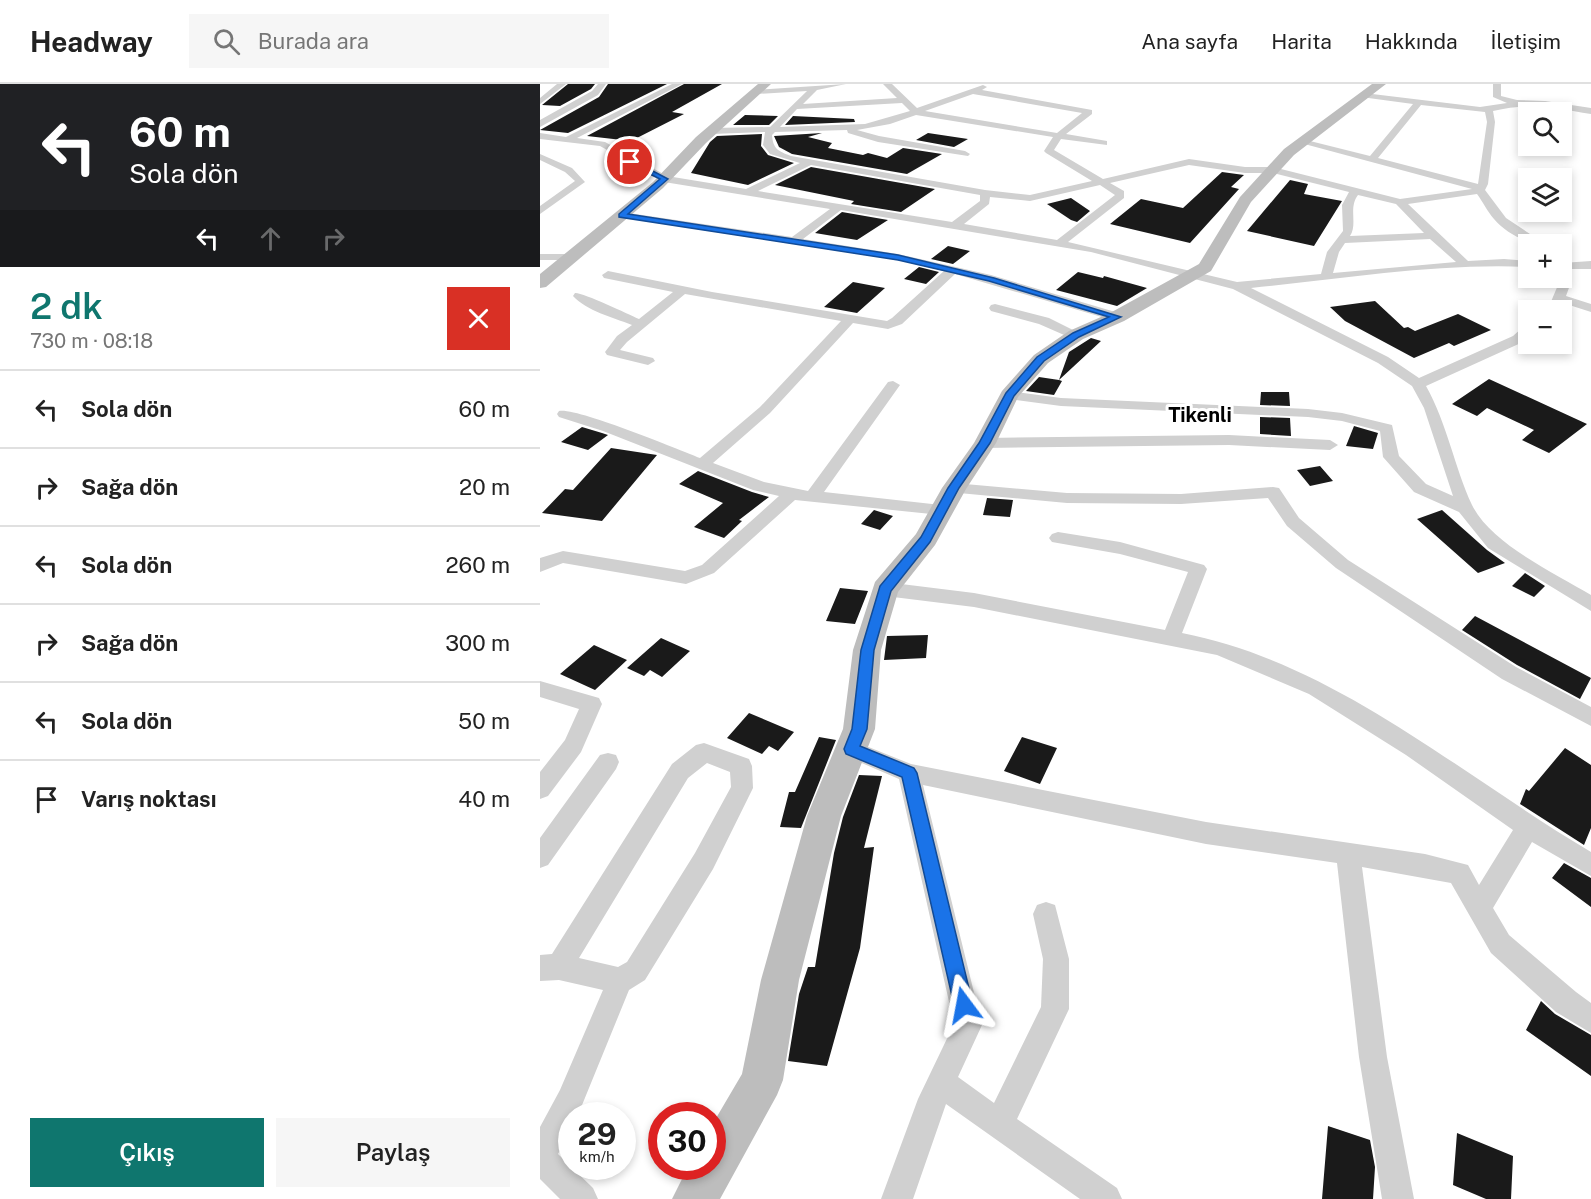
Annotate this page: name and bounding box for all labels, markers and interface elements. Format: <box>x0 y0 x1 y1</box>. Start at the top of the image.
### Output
search box <box>189 14 609 68</box>
text: Headway <box>30 25 153 58</box>
icon: search <box>210 25 243 58</box>
text: Burada ara <box>258 28 369 54</box>
text: Ana sayfa <box>1141 29 1238 54</box>
text: Harita <box>1271 29 1332 54</box>
text: Hakkında <box>1365 29 1458 54</box>
text: İletişim <box>1491 29 1561 54</box>
map controls <box>1518 102 1572 354</box>
button: search <box>1518 102 1572 156</box>
text: 60 m <box>129 107 231 156</box>
icon: left <box>30 108 108 186</box>
pin <box>604 136 655 187</box>
icon: arrive <box>613 145 646 178</box>
text: Sola dön <box>129 157 239 189</box>
button: layers <box>1518 168 1572 222</box>
icon: left <box>191 222 224 255</box>
icon: ahead <box>254 222 287 255</box>
icon: right <box>317 222 350 255</box>
button: + <box>1518 234 1572 288</box>
text: 2 dk <box>30 285 103 327</box>
button: close <box>447 287 510 350</box>
button: − <box>1518 300 1572 354</box>
text: 730 m · 08:18 <box>30 329 153 353</box>
icon: left <box>30 393 63 426</box>
text: Sola dön <box>81 396 172 422</box>
text: 60 m <box>459 396 510 422</box>
district label: Tikenli <box>1168 403 1232 427</box>
icon: right <box>30 471 63 504</box>
text: Sağa dön <box>81 474 178 500</box>
text: 20 m <box>459 474 510 500</box>
icon: left <box>30 549 63 582</box>
text: Sola dön <box>81 552 172 578</box>
text: 260 m <box>445 552 510 578</box>
icon: right <box>30 627 63 660</box>
text: Sağa dön <box>81 630 178 656</box>
text: 300 m <box>445 630 510 656</box>
icon: left <box>30 705 63 738</box>
text: Sola dön <box>81 708 172 734</box>
text: 50 m <box>458 708 510 734</box>
icon: arrive <box>30 783 63 816</box>
text: Varış noktası <box>81 786 216 812</box>
text: 40 m <box>458 786 510 812</box>
position arrow <box>932 973 996 1037</box>
speed limit sign: 30 <box>648 1102 726 1180</box>
text: 29 <box>578 1116 616 1152</box>
button: Çıkış <box>30 1118 264 1187</box>
button: Paylaş <box>276 1118 510 1187</box>
text: km/h <box>579 1148 615 1165</box>

